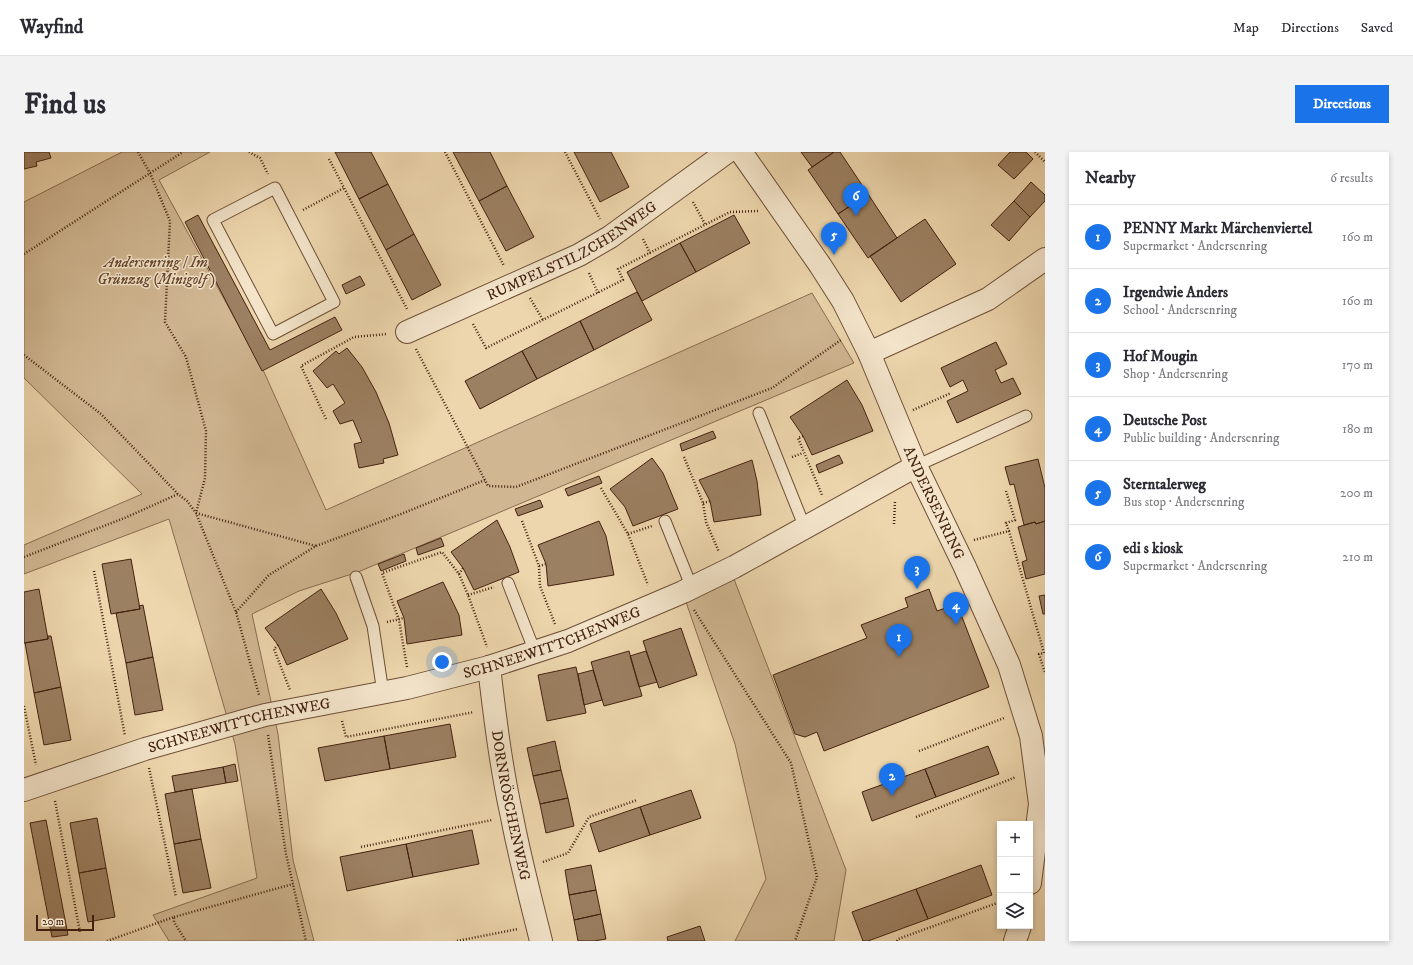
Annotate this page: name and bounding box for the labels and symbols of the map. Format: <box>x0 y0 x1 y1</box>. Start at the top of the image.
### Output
pin: 6 <box>843 183 869 216</box>
street label: RUMPELSTILZCHENWEG <box>484 196 661 305</box>
pin: 5 <box>821 222 847 255</box>
park label: Andersenring / Im Grünzug (Minigolf) <box>97 253 215 289</box>
street label: ANDERSENRING <box>899 443 969 563</box>
pin: 3 <box>904 556 930 589</box>
pin: 4 <box>943 592 969 625</box>
street label: SCHNEEWITTCHENWEG <box>461 602 644 683</box>
pin: 1 <box>886 624 912 657</box>
your location <box>432 652 452 672</box>
street label: SCHNEEWITTCHENWEG <box>146 693 332 757</box>
street label: DORNRÖSCHENWEG <box>487 729 535 883</box>
pin: 2 <box>879 763 905 796</box>
scale bar <box>36 913 94 932</box>

